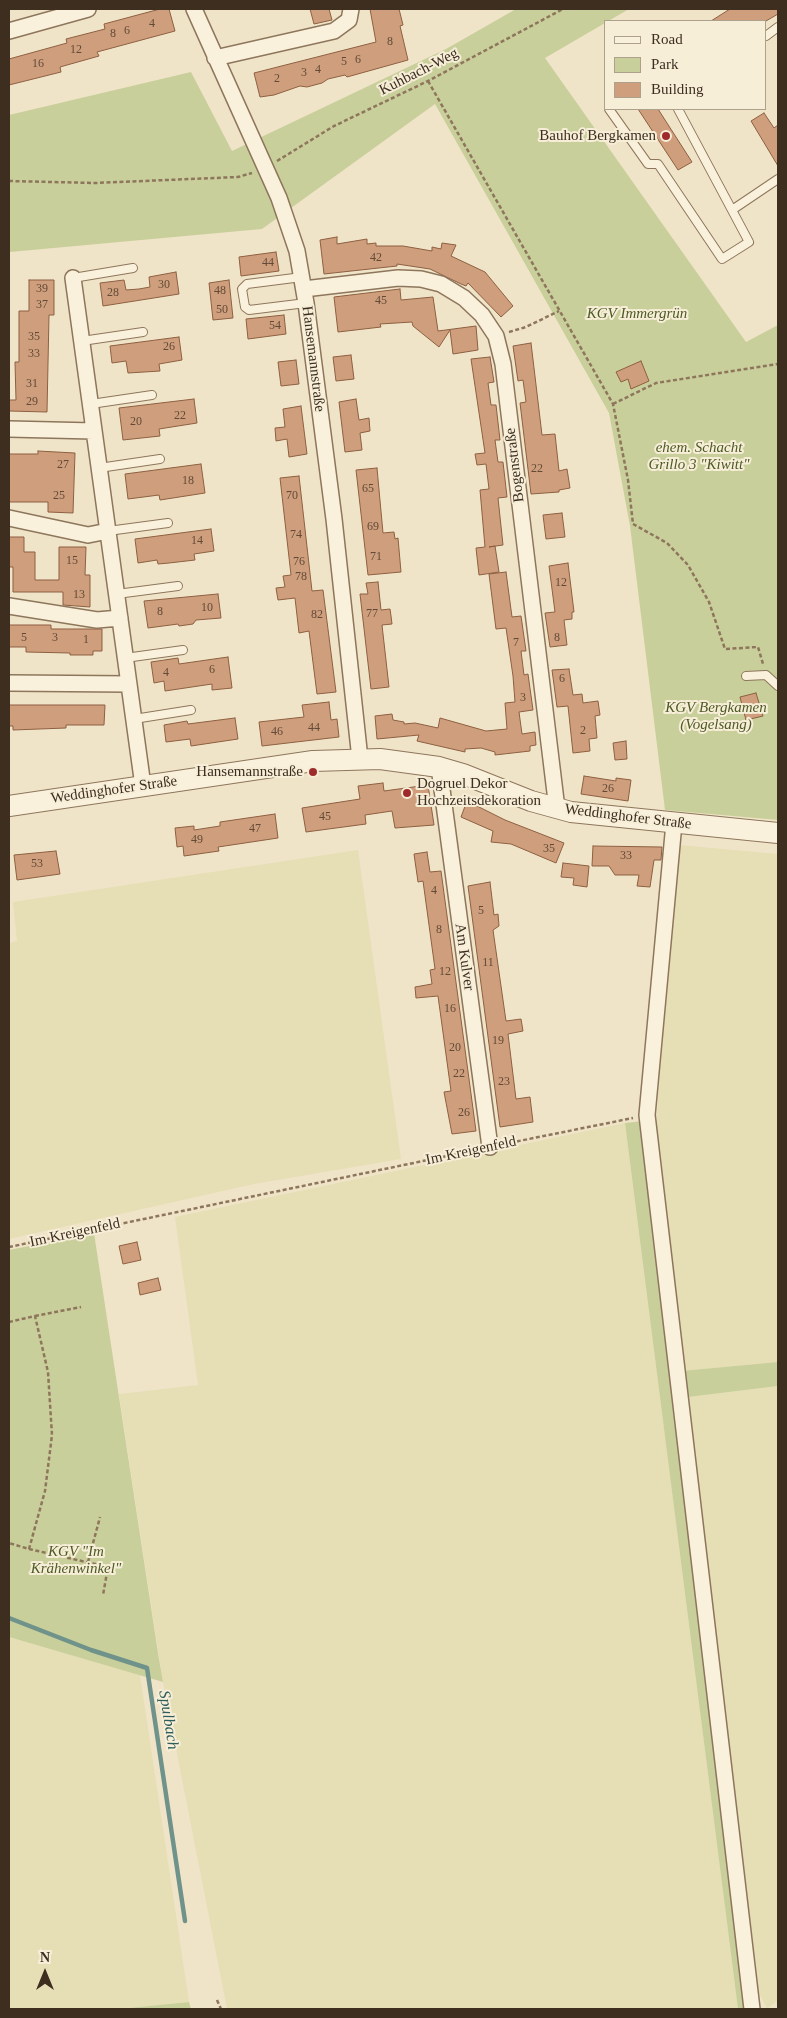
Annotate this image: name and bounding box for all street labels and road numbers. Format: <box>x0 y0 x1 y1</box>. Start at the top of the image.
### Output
street label: Kuhbach-Weg <box>376 44 462 100</box>
street label: Hansemannstraße <box>298 305 328 413</box>
street label: Bogenstraße <box>501 427 529 503</box>
street label: Weddinghofer Straße <box>50 772 178 808</box>
street label: Weddinghofer Straße <box>564 800 692 834</box>
street label: Am Kulver <box>450 922 478 992</box>
street label: Im Kreigenfeld <box>424 1133 518 1169</box>
street label: Im Kreigenfeld <box>28 1215 122 1251</box>

